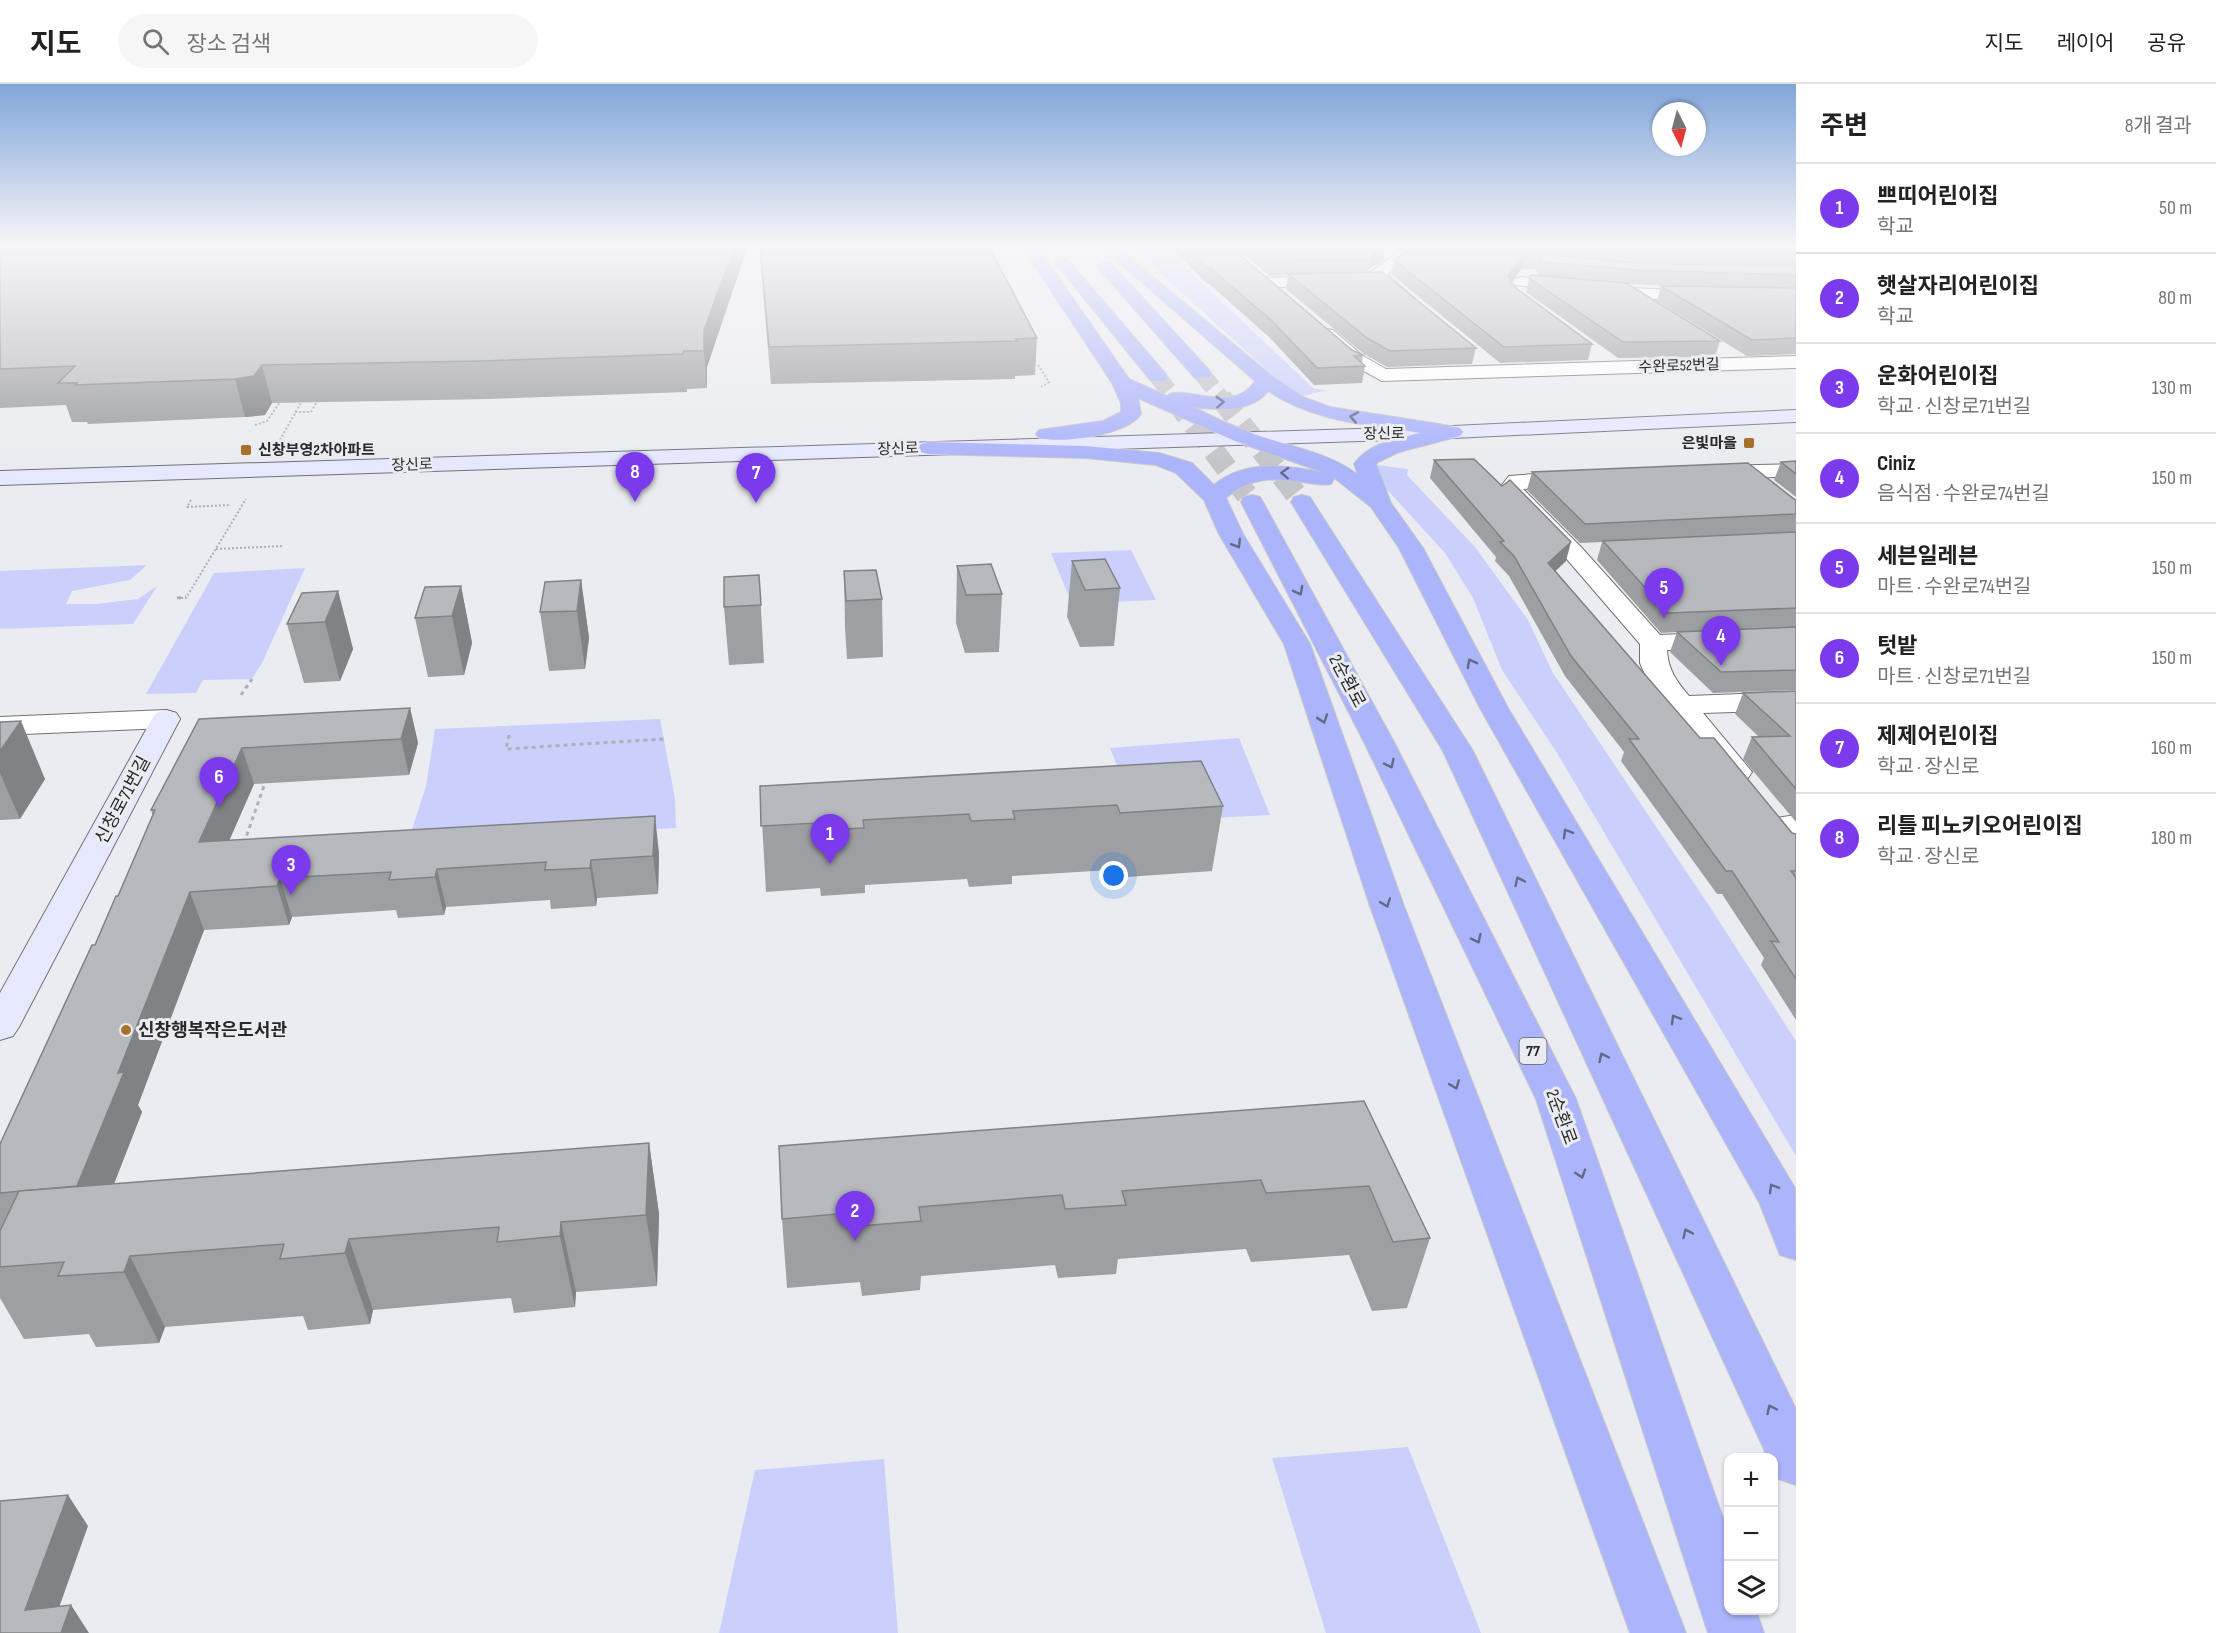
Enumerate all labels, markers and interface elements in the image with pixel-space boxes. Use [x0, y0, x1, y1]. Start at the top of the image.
search box [118, 14, 538, 68]
icon: search [139, 25, 172, 58]
text: 지도 [30, 28, 82, 61]
text: 장소 검색 [187, 31, 271, 58]
text: 지도 [1985, 31, 2023, 56]
text: 레이어 [2056, 31, 2114, 56]
text: 공유 [2147, 31, 2186, 56]
north arrow [1652, 102, 1706, 156]
text: 주변 [1820, 111, 1868, 142]
text: 8개 결과 [2125, 114, 2192, 138]
text: 쁘띠어린이집 [1877, 183, 1998, 210]
text: 1 [1836, 196, 1843, 220]
text: 50 m [2159, 196, 2192, 220]
text: 학교 [1877, 215, 1914, 239]
text: 햇살자리어린이집 [1877, 273, 2039, 300]
text: 2 [1835, 286, 1844, 310]
text: 80 m [2158, 286, 2192, 310]
text: 학교 [1877, 305, 1914, 329]
street label: 수완로52번길 [1638, 355, 1720, 377]
text: 운화어린이집 [1877, 363, 1998, 390]
text: 3 [1835, 376, 1844, 400]
text: 130 m [2152, 376, 2192, 400]
one-way arrow [1215, 395, 1224, 408]
text: 학교 · 신창로71번길 [1877, 395, 2031, 419]
one-way arrow [1349, 411, 1358, 423]
street label: 장신로 [1363, 424, 1405, 444]
place label: 은빛마을 [1682, 434, 1737, 453]
marker: 은빛마을 [1742, 436, 1756, 450]
street label: 장신로 [877, 439, 919, 459]
place label: 신창부영2차아파트 [258, 441, 375, 460]
marker: 신창부영2차아파트 [239, 443, 253, 457]
text: Ciniz [1877, 450, 1915, 477]
pin: 8 [616, 452, 654, 502]
pin: 7 [736, 454, 776, 503]
street label: 장신로 [391, 455, 433, 475]
text: 4 [1835, 466, 1844, 490]
text: 150 m [2152, 466, 2192, 490]
one-way arrow [1281, 467, 1290, 480]
text: 음식점 · 수완로74번길 [1877, 482, 2050, 506]
one-way arrow [1230, 538, 1242, 548]
text: 세븐일레븐 [1877, 543, 1978, 570]
text: 5 [1835, 556, 1844, 580]
text: 150 m [2152, 556, 2192, 580]
pin: 5 [1644, 568, 1684, 618]
text: 마트 · 수완로74번길 [1877, 575, 2031, 599]
one-way arrow [1292, 585, 1303, 596]
pin: 4 [1702, 616, 1740, 666]
text: 텃밭 [1877, 633, 1917, 660]
text: 6 [1835, 646, 1844, 670]
text: 150 m [2152, 646, 2192, 670]
street label: 2순환로 [1324, 651, 1370, 711]
one-way arrow [1467, 659, 1478, 669]
text: 마트 · 신창로71번길 [1877, 665, 2031, 689]
one-way arrow [1315, 713, 1328, 723]
text: 제제어린이집 [1877, 723, 1998, 750]
text: 7 [1835, 736, 1844, 760]
text: 160 m [2151, 736, 2192, 760]
street label: 신창로71번길 [91, 753, 155, 847]
text: 학교 · 장신로 [1877, 755, 1979, 779]
one-way arrow [1383, 757, 1394, 768]
pin: 6 [200, 758, 238, 807]
text: 리틀 피노키오어린이집 [1877, 813, 2083, 840]
pin: 1 [810, 814, 850, 864]
text: 8 [1835, 826, 1844, 850]
text: 180 m [2151, 826, 2192, 850]
one-way arrow [1562, 828, 1574, 839]
text: 학교 · 장신로 [1877, 845, 1979, 869]
pin: 3 [272, 846, 310, 895]
your location [1099, 861, 1128, 890]
one-way arrow [1515, 876, 1527, 887]
one-way arrow [1378, 897, 1391, 908]
one-way arrow [1469, 932, 1481, 943]
one-way arrow [1671, 1015, 1682, 1026]
place label: 신창행복작은도서관 [138, 1020, 287, 1041]
marker: 신창행복작은도서관 [119, 1023, 133, 1037]
road number: 77 [1520, 1038, 1546, 1064]
one-way arrow [1599, 1052, 1611, 1063]
one-way arrow [1448, 1079, 1460, 1090]
street label: 2순환로 [1541, 1087, 1581, 1147]
one-way arrow [1574, 1168, 1586, 1179]
one-way arrow [1769, 1184, 1780, 1194]
pin: 2 [836, 1192, 874, 1241]
one-way arrow [1683, 1228, 1695, 1239]
one-way arrow [1766, 1404, 1778, 1415]
map controls [1724, 1453, 1778, 1615]
button: + [1724, 1453, 1778, 1507]
button: − [1724, 1507, 1778, 1561]
button: layers [1724, 1561, 1778, 1615]

